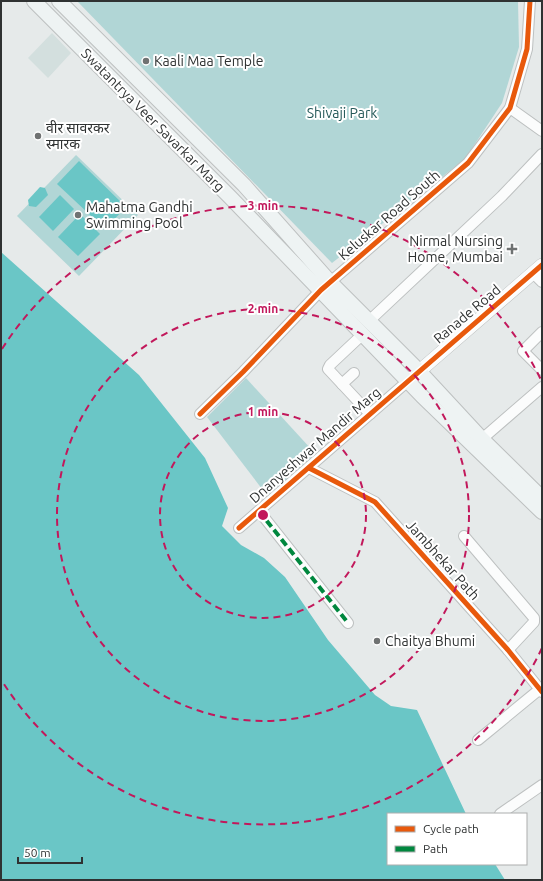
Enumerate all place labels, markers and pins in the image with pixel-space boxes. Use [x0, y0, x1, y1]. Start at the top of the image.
place label: Kaali Maa Temple [154, 53, 263, 69]
marker: Kaali Maa Temple [141, 56, 151, 66]
place label: वीर सावरकर स्मारक [46, 120, 110, 152]
marker: वीर सावरकर स्मारक [33, 131, 43, 141]
place label: Mahatma Gandhi Swimming Pool [86, 199, 193, 231]
marker: Mahatma Gandhi Swimming Pool [73, 210, 83, 220]
place label: Nirmal Nursing Home, Mumbai [408, 233, 503, 265]
marker: Nirmal Nursing Home, Mumbai [506, 243, 518, 255]
centre of rings [256, 508, 270, 522]
place label: Chaitya Bhumi [385, 633, 475, 649]
marker: Chaitya Bhumi [372, 636, 382, 646]

